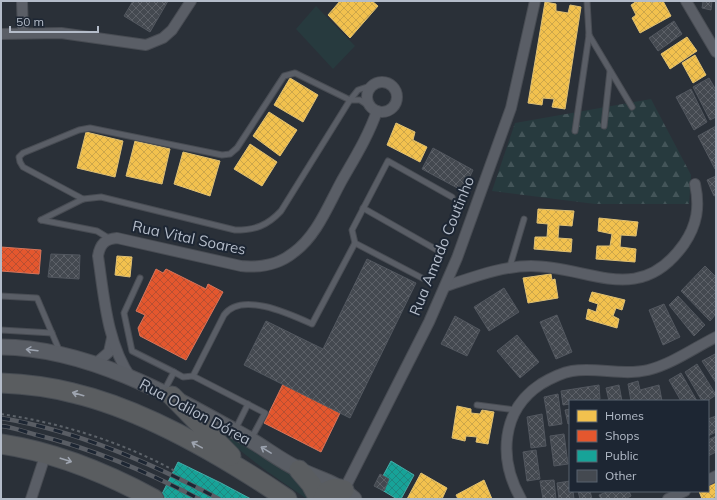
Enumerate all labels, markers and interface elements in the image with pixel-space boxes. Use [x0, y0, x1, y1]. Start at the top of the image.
scale bar [10, 8, 98, 34]
text: 50 m [16, 14, 44, 29]
street label: Rua Amado Coutinho [405, 173, 478, 318]
street label: Rua Vital Soares [131, 216, 248, 259]
one-way arrow [26, 346, 39, 354]
street label: Rua Odilon Dórea [136, 374, 254, 449]
one-way arrow [72, 390, 85, 397]
legend [569, 400, 709, 492]
text: Homes [605, 408, 644, 423]
text: Shops [605, 428, 640, 443]
one-way arrow [191, 441, 203, 449]
one-way arrow [260, 445, 271, 454]
text: Public [605, 448, 639, 463]
one-way arrow [59, 457, 72, 464]
text: Other [605, 468, 637, 483]

